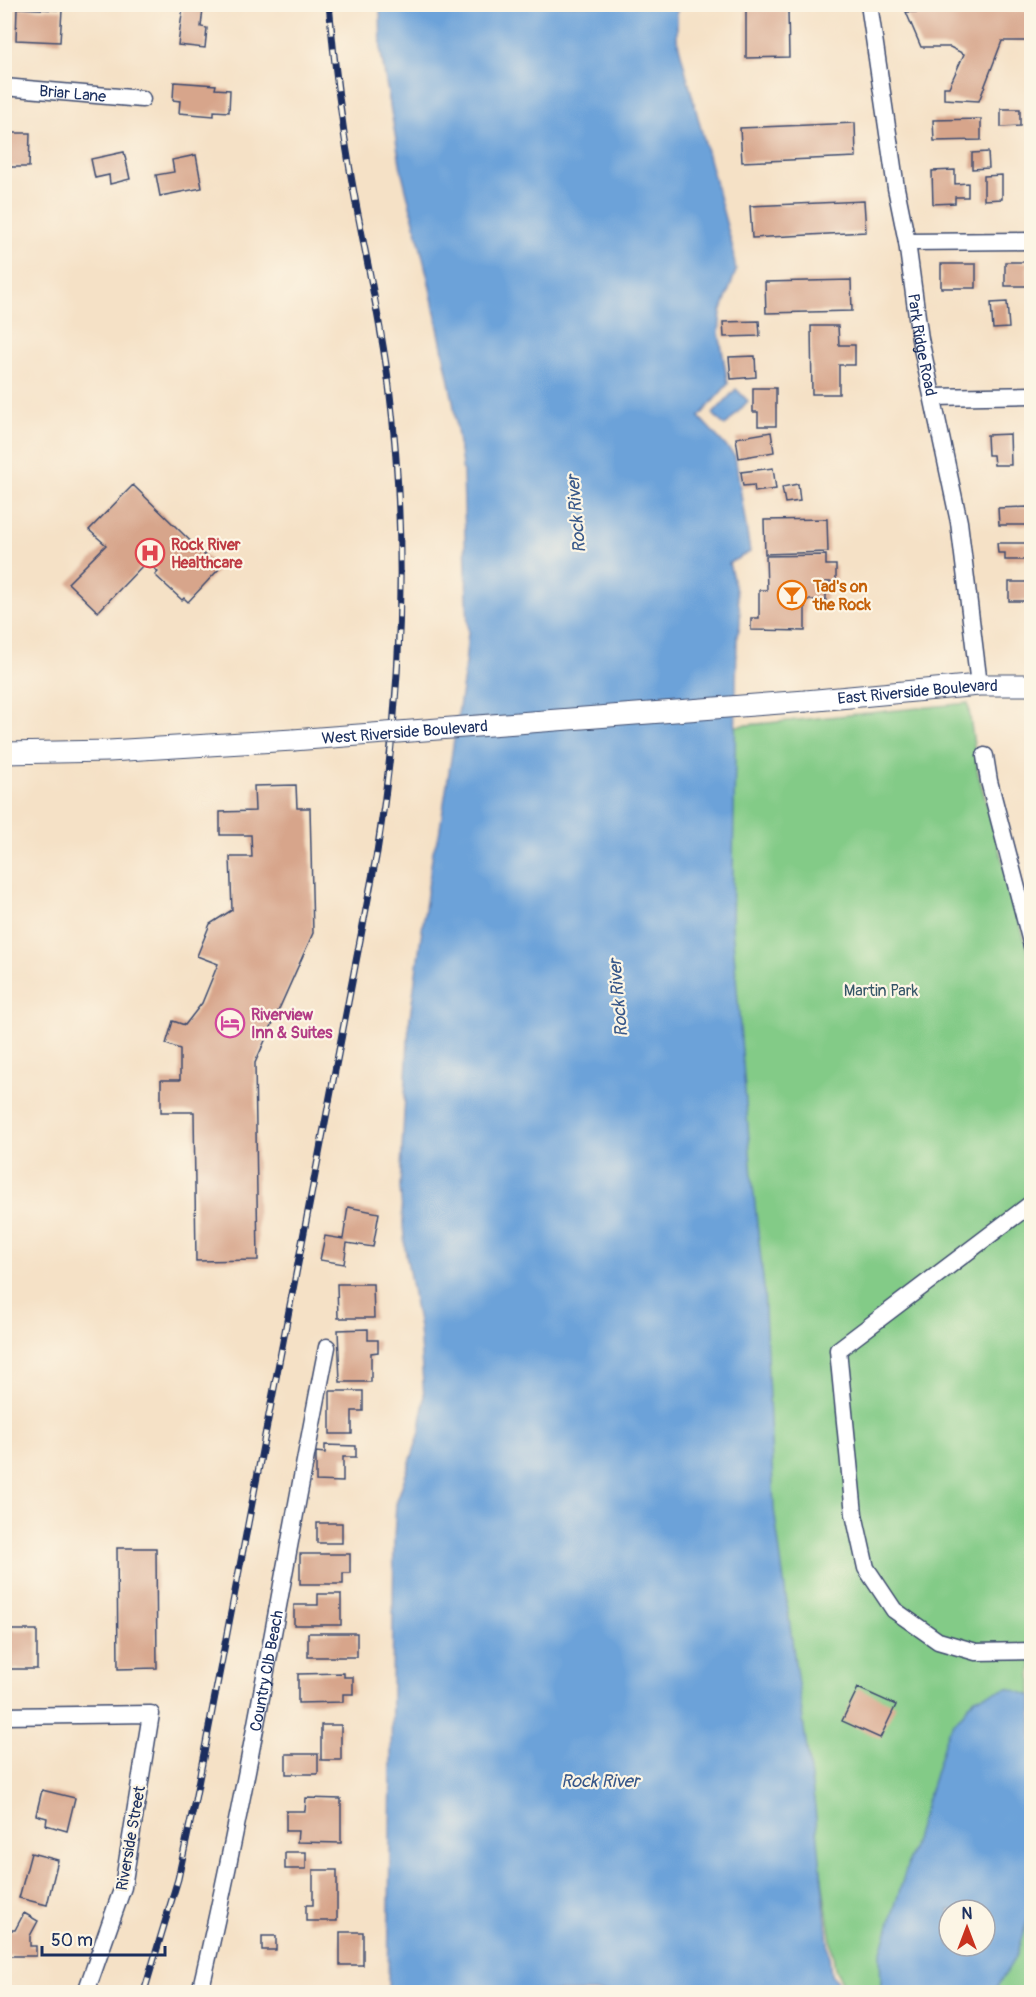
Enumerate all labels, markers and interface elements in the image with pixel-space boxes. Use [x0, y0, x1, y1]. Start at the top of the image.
street label: Briar Lane [38, 81, 107, 107]
street label: Park Ridge Road [903, 292, 941, 398]
water label: Rock River [561, 471, 591, 554]
place label: Rock River Healthcare [171, 535, 244, 573]
hospital icon: Rock River Healthcare [134, 537, 166, 569]
place label: Tad's on the Rock [812, 577, 871, 615]
bar icon: Tad's on the Rock [776, 579, 808, 611]
street label: East Riverside Boulevard [837, 676, 998, 709]
street label: West Riverside Boulevard [321, 716, 489, 749]
water label: Rock River [603, 955, 633, 1038]
park label: Martin Park [844, 981, 919, 1001]
place label: Riverview Inn & Suites [251, 1005, 333, 1043]
hotel icon: Riverview Inn & Suites [214, 1007, 246, 1039]
street label: Country Clb Beach [246, 1609, 288, 1733]
water label: Rock River [561, 1770, 642, 1793]
street label: Riverside Street [112, 1784, 150, 1892]
north arrow [937, 1898, 997, 1958]
text: N [962, 1904, 973, 1924]
scale bar [42, 1919, 165, 1957]
text: 50 m [51, 1929, 93, 1952]

